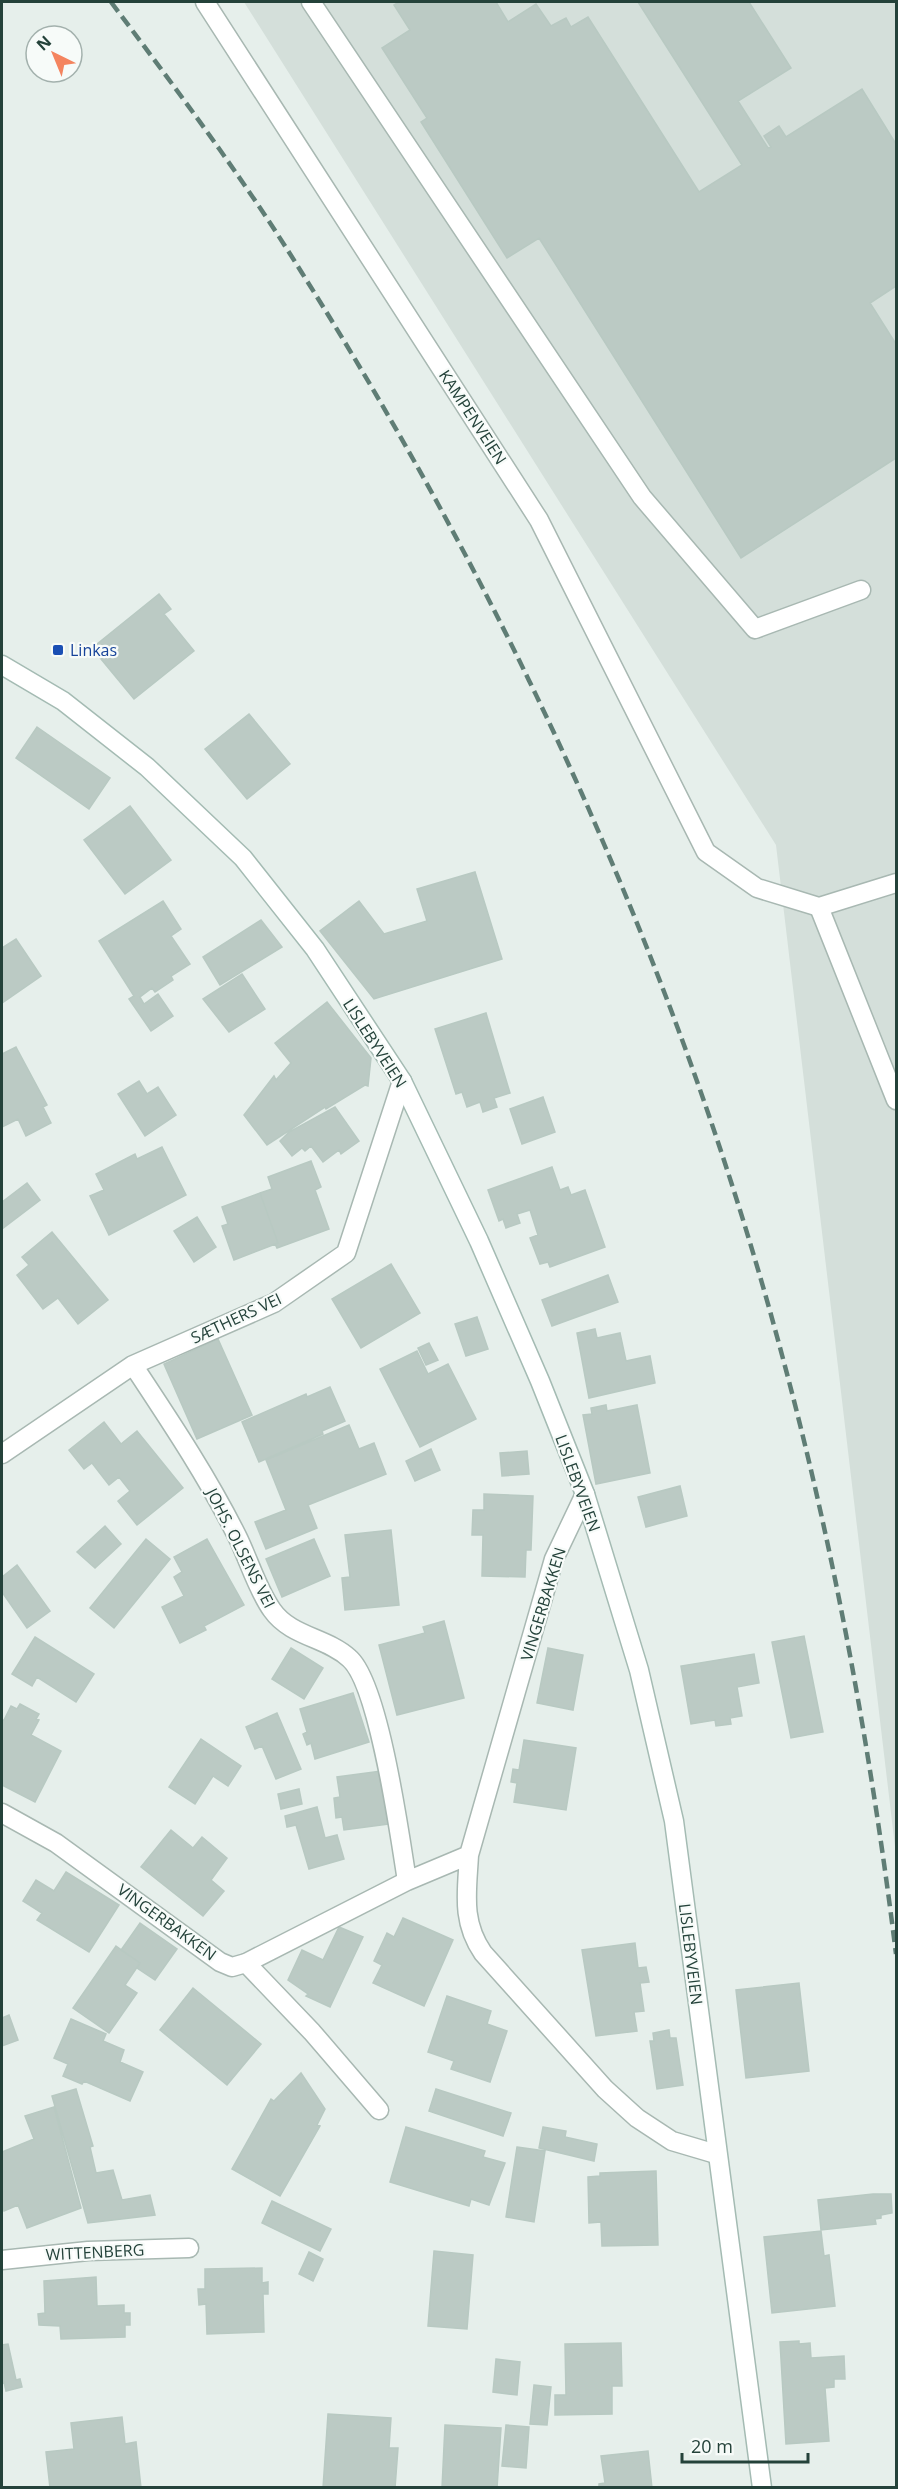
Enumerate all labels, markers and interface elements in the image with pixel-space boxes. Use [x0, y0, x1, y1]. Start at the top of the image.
north arrow [24, 24, 84, 84]
text: N [32, 31, 56, 56]
street label: KAMPENVEIEN [434, 365, 512, 469]
place label: Linkas [70, 639, 117, 661]
marker: Linkas [51, 643, 65, 657]
street label: LISLEBYVEIEN [338, 994, 412, 1092]
street label: SÆTHERS VEI [187, 1287, 285, 1349]
street label: LISLEBYVEIEN [550, 1431, 606, 1535]
street label: JOHS. OLSENS VEI [200, 1482, 281, 1612]
street label: VINGERBAKKEN [515, 1545, 571, 1663]
street label: VINGERBAKKEN [113, 1879, 221, 1965]
street label: LISLEBYVEIEN [674, 1902, 708, 2006]
street label: WITTENBERG [45, 2238, 145, 2266]
scale bar [682, 2426, 808, 2464]
text: 20 m [691, 2434, 733, 2458]

